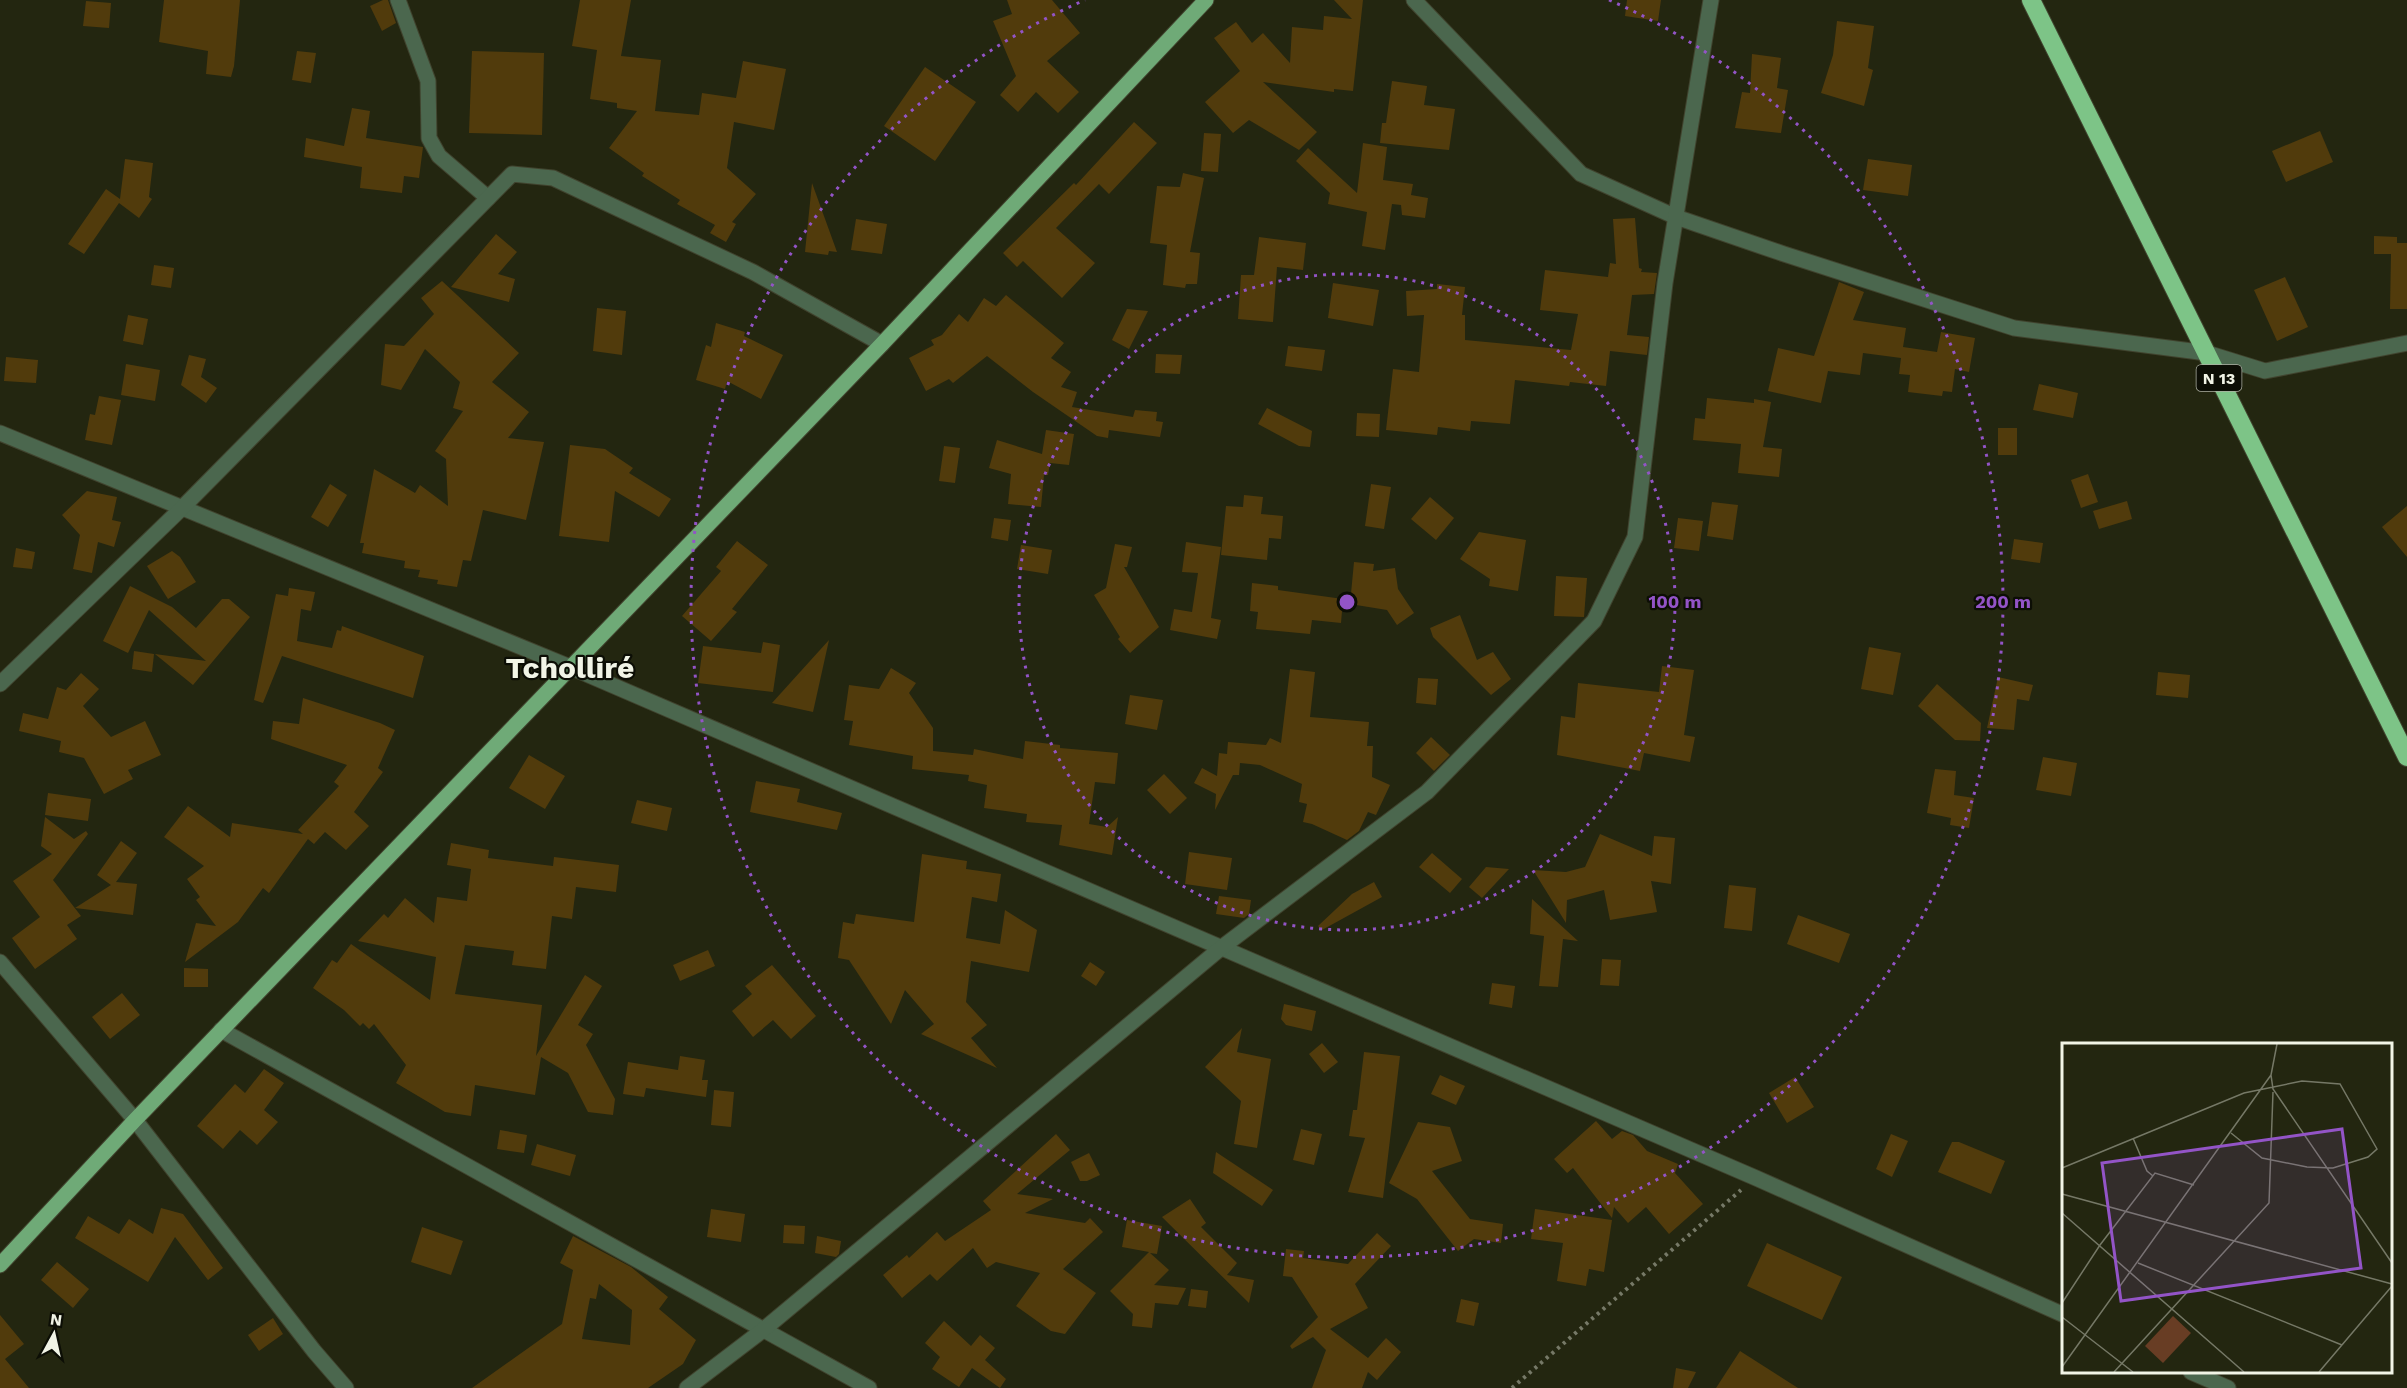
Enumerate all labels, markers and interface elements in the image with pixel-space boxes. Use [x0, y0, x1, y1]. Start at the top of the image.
road number: N 13 [2196, 365, 2242, 391]
text: 100 m [1648, 591, 1702, 612]
text: 200 m [1975, 591, 2031, 612]
centre of rings [1337, 592, 1357, 612]
district label: Tcholliré [506, 650, 634, 685]
inset map [2062, 1043, 2392, 1373]
north arrow [24, 1304, 84, 1364]
text: N [49, 1309, 63, 1330]

